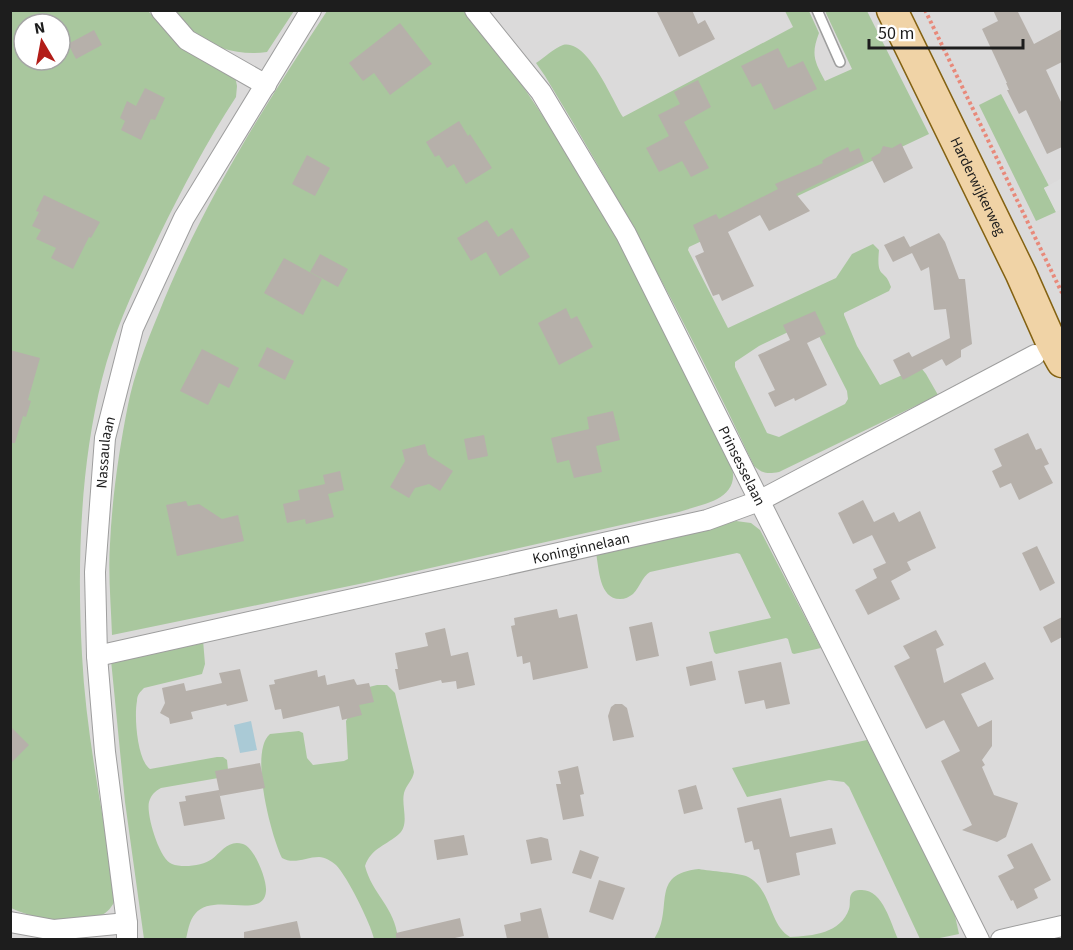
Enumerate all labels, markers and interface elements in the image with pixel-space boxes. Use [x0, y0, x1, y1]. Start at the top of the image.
north arrow [12, 12, 72, 72]
scale bar [869, 12, 1024, 50]
text: N [32, 16, 47, 40]
text: 50 m [878, 21, 914, 46]
street label: Harderwijkerweg [945, 133, 1011, 239]
street label: Nassaulaan [91, 414, 121, 489]
street label: Prinsesselaan [713, 422, 771, 509]
street label: Koninginnelaan [530, 527, 632, 569]

